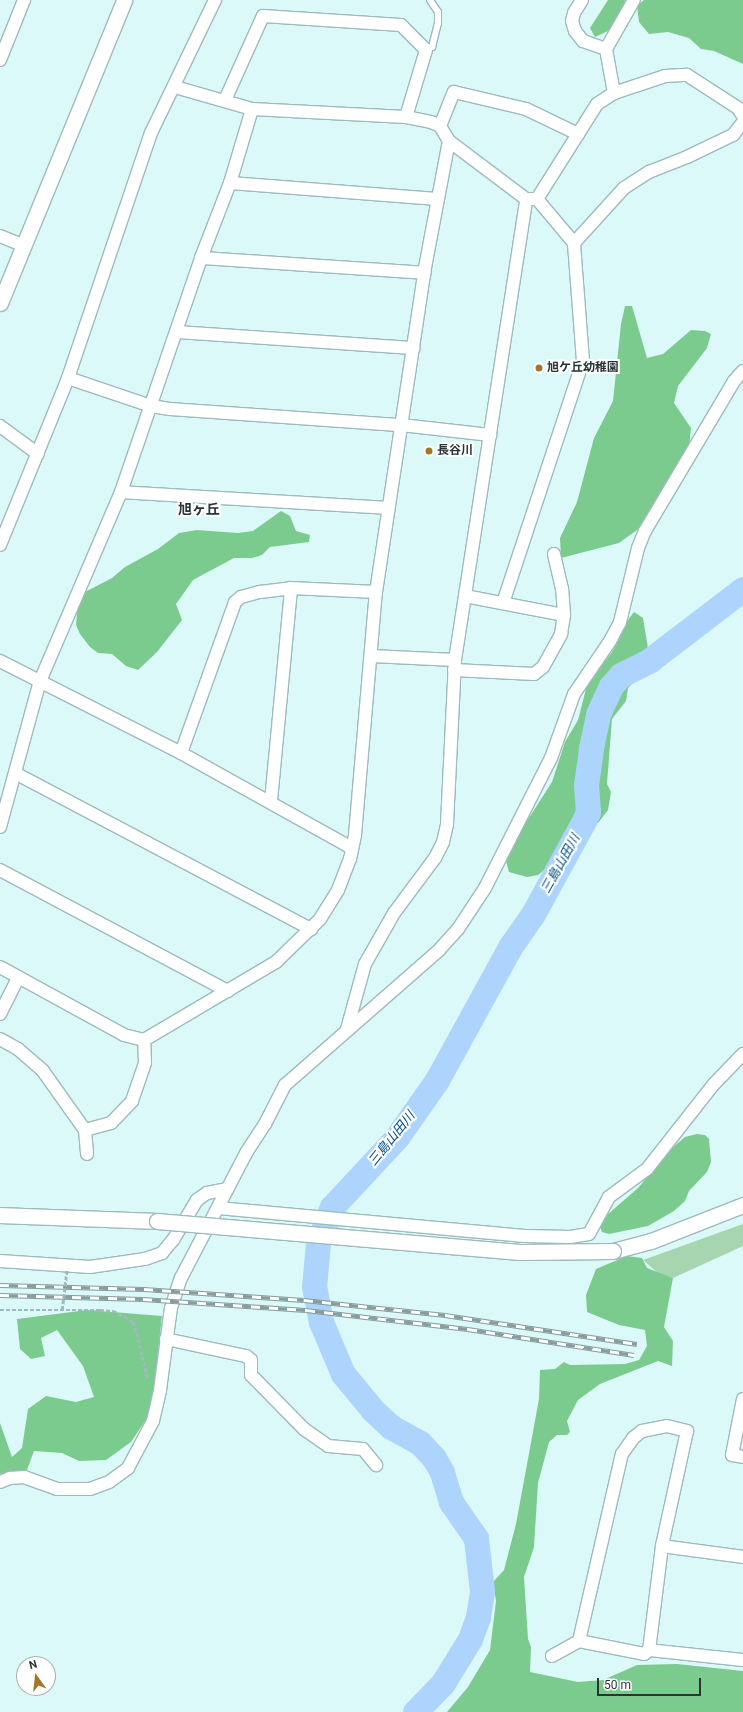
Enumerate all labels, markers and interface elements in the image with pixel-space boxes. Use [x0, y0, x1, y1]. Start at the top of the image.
place label: 旭ケ丘幼稚園 [547, 361, 619, 375]
marker: 旭ケ丘幼稚園 [534, 363, 544, 373]
place label: 長谷川 [437, 444, 473, 458]
marker: 長谷川 [424, 446, 434, 456]
district label: 旭ヶ丘 [178, 501, 220, 517]
water label: 三島山田川 [538, 832, 584, 896]
water label: 三島山田川 [365, 1109, 419, 1169]
north arrow [16, 1656, 56, 1696]
text: N [28, 1658, 38, 1672]
scale bar [599, 1670, 703, 1696]
text: 50 m [604, 1678, 631, 1692]

